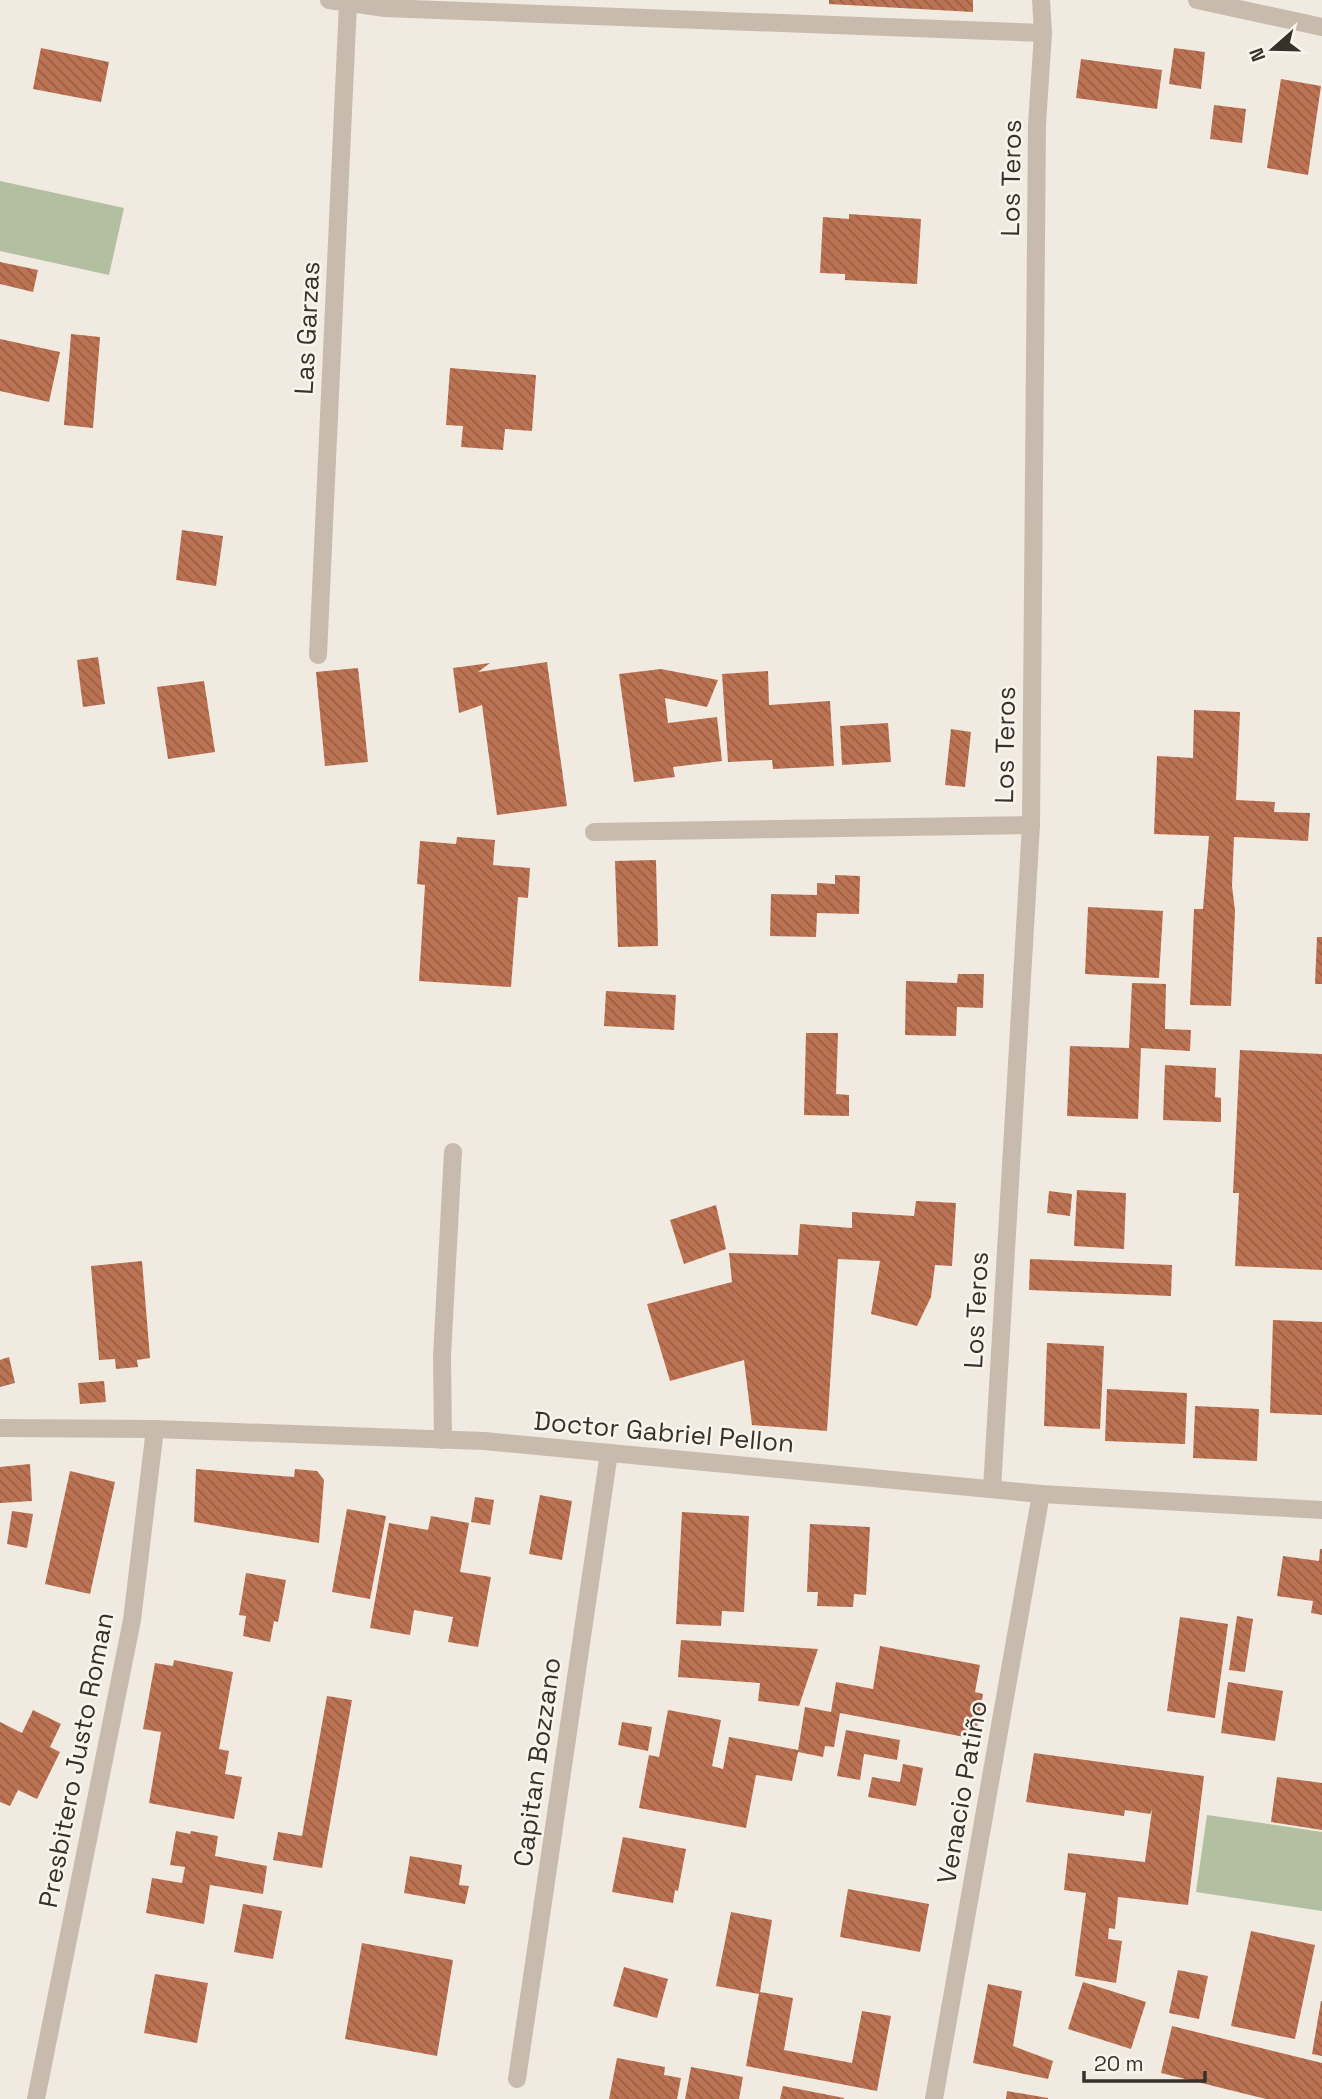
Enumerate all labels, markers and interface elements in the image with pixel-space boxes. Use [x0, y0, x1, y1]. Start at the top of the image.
north arrow [1238, 14, 1308, 84]
text: N [1244, 44, 1271, 65]
street label: Los Teros [993, 119, 1029, 237]
street label: Las Garzas [287, 261, 327, 395]
street label: Los Teros [987, 686, 1023, 804]
street label: Los Teros [956, 1251, 996, 1369]
street label: Doctor Gabriel Pellon [532, 1404, 796, 1460]
street label: Presbitero Justo Roman [31, 1609, 121, 1911]
street label: Capitan Bozzano [505, 1655, 569, 1869]
street label: Venacio Patiño [929, 1698, 995, 1886]
scale bar [1084, 2039, 1205, 2084]
text: 20 m [1094, 2050, 1144, 2077]

